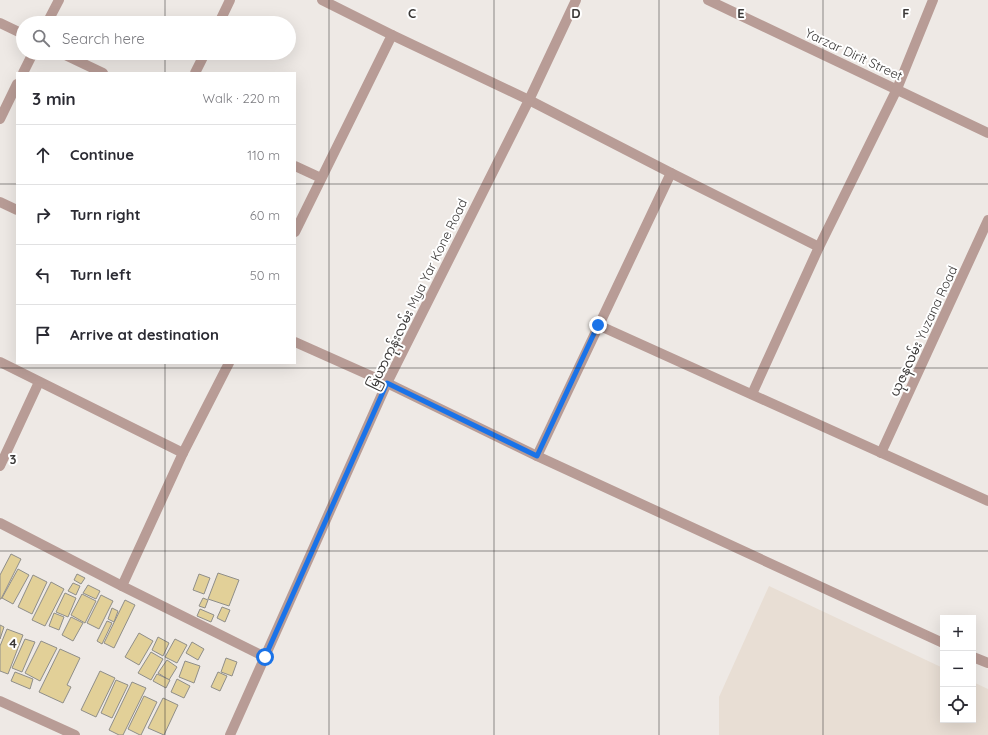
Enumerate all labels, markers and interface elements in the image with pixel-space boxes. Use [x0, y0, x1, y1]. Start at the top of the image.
text: C [408, 5, 416, 21]
text: D [571, 5, 581, 21]
text: E [737, 5, 745, 21]
text: F [902, 5, 910, 21]
search box [16, 16, 296, 60]
street label: Yarzar Dirit Street [803, 24, 905, 84]
icon: search [30, 27, 52, 49]
text: Search here [62, 29, 145, 48]
text: 3 min [32, 88, 76, 109]
text: Walk · 220 m [203, 90, 280, 106]
icon: ahead [32, 144, 54, 166]
text: Continue [70, 145, 134, 164]
text: 110 m [247, 147, 280, 163]
street label: မြယာကုန်းလမ်း Mya Yar Kone Road [364, 196, 473, 393]
icon: right [32, 204, 54, 226]
text: Turn right [70, 205, 141, 224]
text: 60 m [250, 207, 280, 223]
street label: ယုဇနလမ်း Yuzana Road [886, 263, 963, 400]
icon: left [32, 264, 54, 286]
text: Turn left [70, 265, 132, 284]
text: 50 m [250, 267, 280, 283]
route end [589, 316, 607, 334]
icon: arrive [32, 324, 54, 346]
text: Arrive at destination [70, 325, 219, 344]
text: 3 [10, 451, 17, 467]
map controls [940, 615, 976, 723]
button: + [940, 615, 976, 651]
text: 4 [9, 635, 17, 651]
route start [256, 648, 274, 666]
button: − [940, 651, 976, 687]
button: locate [940, 687, 976, 723]

